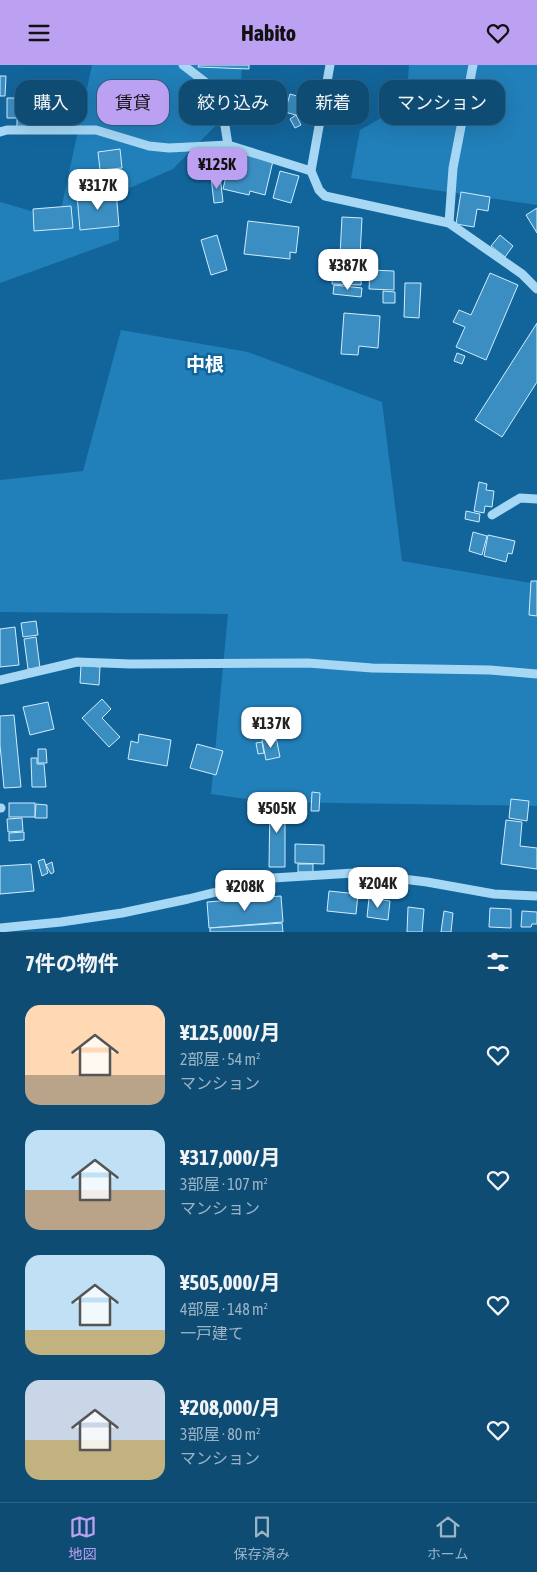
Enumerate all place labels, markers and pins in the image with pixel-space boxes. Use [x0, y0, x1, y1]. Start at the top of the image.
pin: ¥125K [182, 147, 252, 190]
pin: ¥317K [63, 169, 133, 211]
pin: ¥387K [313, 249, 383, 291]
pin: ¥137K [236, 707, 306, 749]
pin: ¥505K [242, 791, 312, 834]
pin: ¥204K [343, 867, 413, 909]
pin: ¥208K [210, 869, 280, 912]

